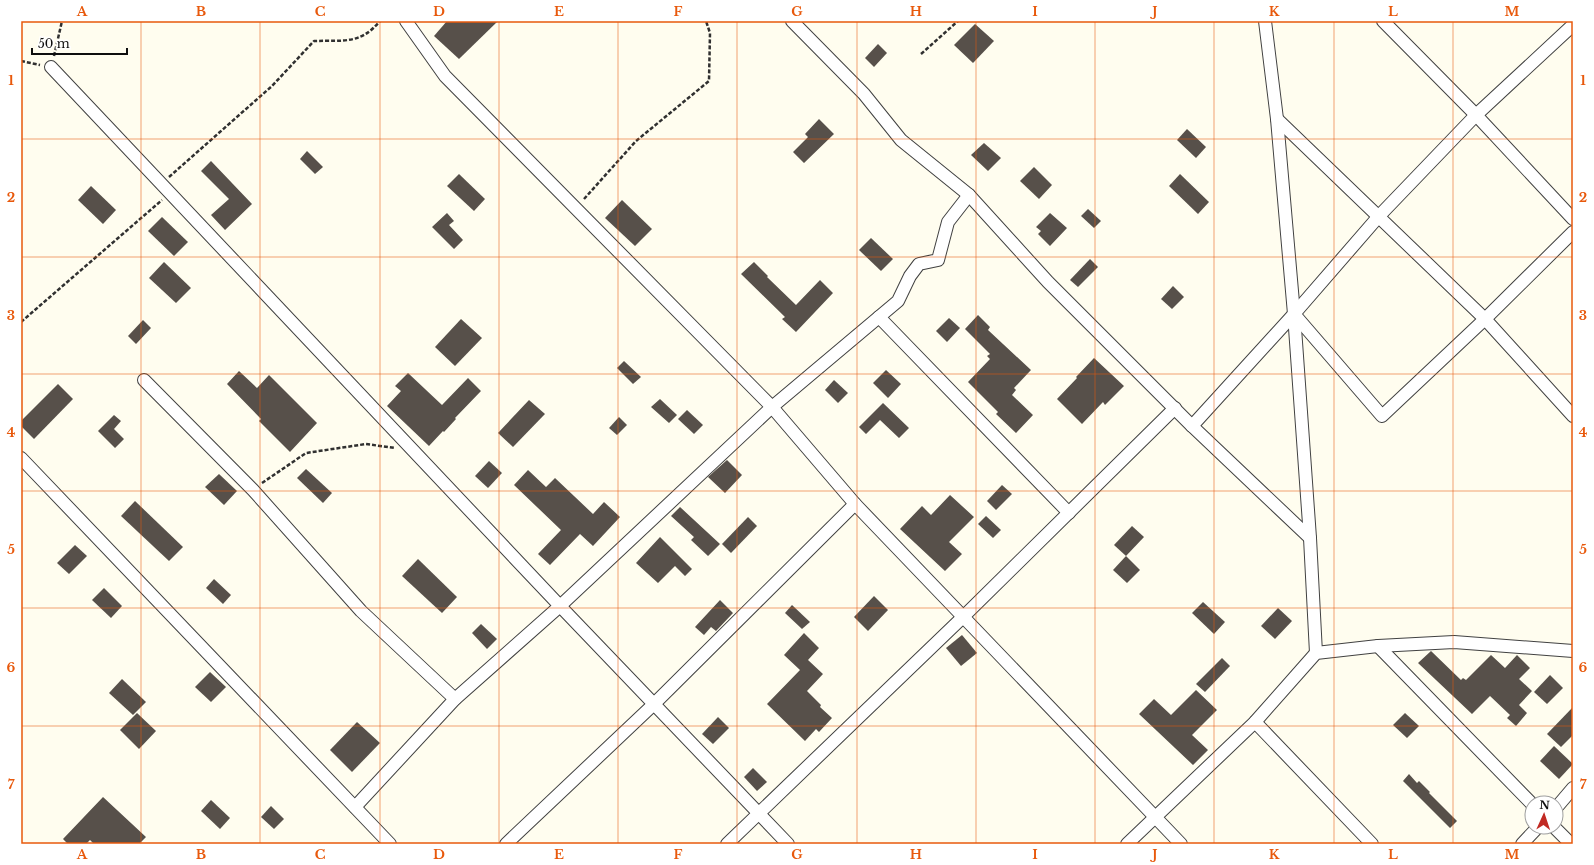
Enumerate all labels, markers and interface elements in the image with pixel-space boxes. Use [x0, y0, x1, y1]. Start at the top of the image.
text: A [76, 3, 88, 20]
text: B [196, 3, 206, 20]
text: C [315, 3, 326, 20]
text: D [433, 3, 445, 20]
text: E [554, 3, 564, 20]
text: F [674, 3, 683, 20]
text: G [791, 3, 803, 20]
text: H [910, 3, 922, 20]
text: I [1032, 3, 1038, 20]
text: J [1149, 3, 1158, 20]
text: K [1269, 3, 1280, 20]
text: L [1388, 3, 1398, 20]
text: M [1505, 3, 1520, 20]
scale bar [32, 30, 127, 56]
text: 50 m [38, 36, 70, 51]
text: 1 [8, 72, 14, 89]
text: 1 [1580, 72, 1586, 89]
text: 2 [7, 189, 15, 206]
text: 2 [1579, 189, 1587, 206]
text: 3 [7, 307, 15, 324]
text: 3 [1579, 307, 1587, 324]
text: 4 [7, 424, 16, 441]
text: 4 [1579, 424, 1588, 441]
text: 5 [7, 541, 15, 558]
text: 5 [1579, 541, 1587, 558]
text: 6 [7, 659, 16, 676]
text: 6 [1579, 659, 1588, 676]
text: 7 [8, 776, 15, 793]
text: 7 [1580, 776, 1587, 793]
north arrow [1524, 795, 1564, 835]
text: N [1539, 798, 1551, 812]
text: A [76, 846, 88, 863]
text: B [196, 846, 206, 863]
text: C [315, 846, 326, 863]
text: D [433, 846, 445, 863]
text: E [554, 846, 564, 863]
text: F [674, 846, 683, 863]
text: G [791, 846, 803, 863]
text: H [910, 846, 922, 863]
text: I [1032, 846, 1038, 863]
text: J [1149, 846, 1158, 863]
text: K [1269, 846, 1280, 863]
text: L [1388, 846, 1398, 863]
text: M [1505, 846, 1520, 863]

